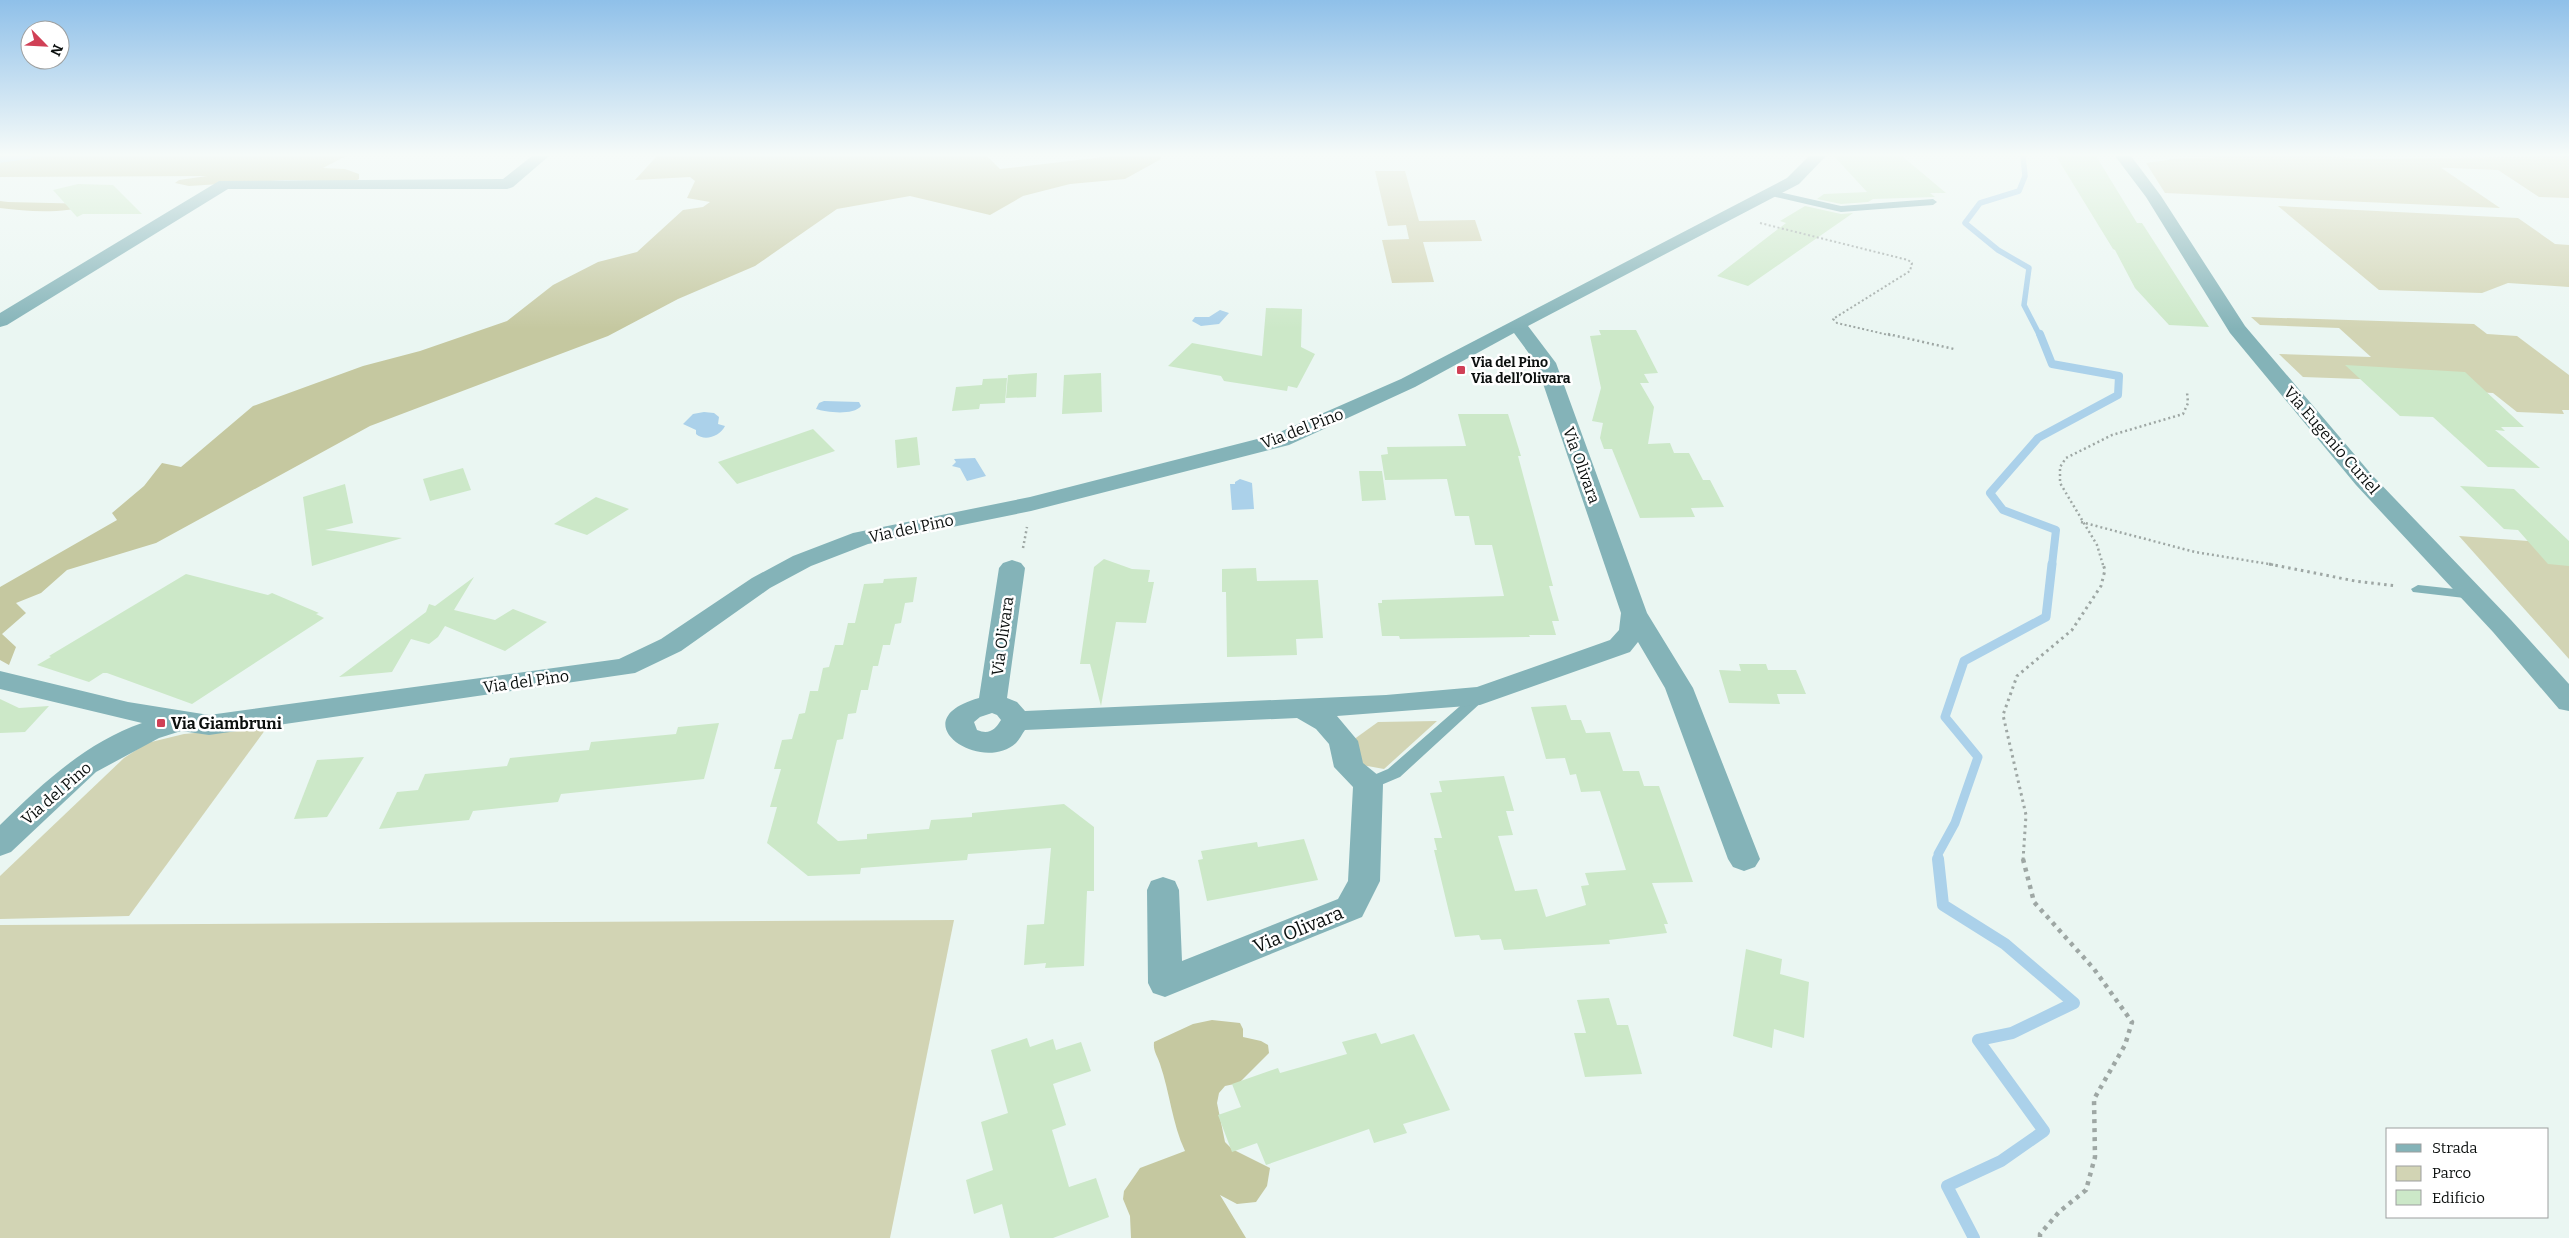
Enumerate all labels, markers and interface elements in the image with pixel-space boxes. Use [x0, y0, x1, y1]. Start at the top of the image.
north arrow [20, 20, 70, 70]
text: N [46, 42, 66, 59]
place label: Via del Pino Via dell’Olivara [1471, 354, 1571, 387]
marker: Via del Pino Via dell’Olivara [1455, 364, 1467, 376]
street label: Via Eugenio Curiel [2280, 383, 2384, 498]
street label: Via del Pino [1258, 404, 1346, 453]
street label: Via Olivara [1559, 424, 1604, 506]
street label: Via del Pino [867, 510, 955, 547]
street label: Via Olivara [988, 595, 1018, 677]
street label: Via del Pino [482, 666, 570, 697]
place label: Via Giambruni [171, 714, 282, 733]
marker: Via Giambruni [155, 717, 167, 729]
street label: Via del Pino [17, 758, 95, 829]
street label: Via Olivara [1250, 901, 1347, 958]
legend [2386, 1128, 2549, 1218]
text: Strada [2432, 1139, 2478, 1157]
text: Parco [2432, 1164, 2471, 1182]
text: Edificio [2432, 1189, 2485, 1207]

